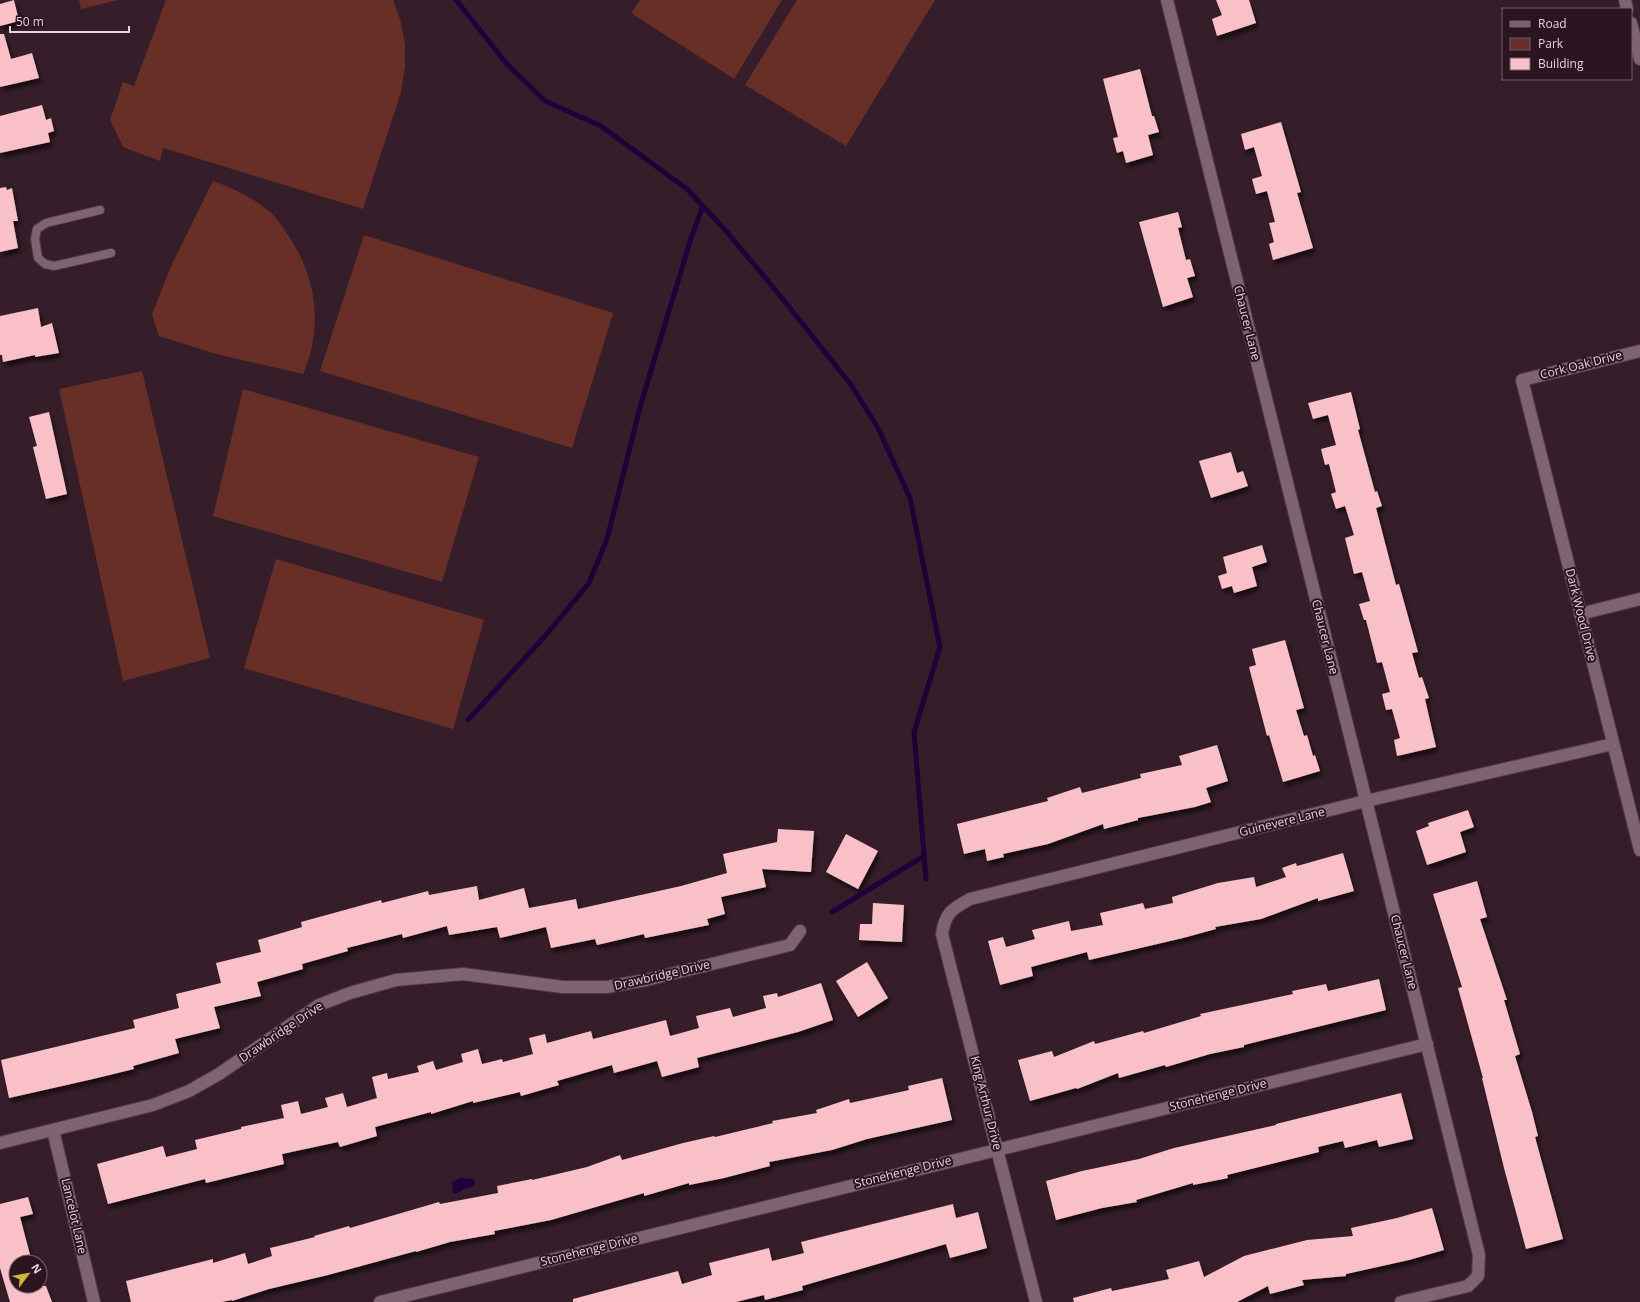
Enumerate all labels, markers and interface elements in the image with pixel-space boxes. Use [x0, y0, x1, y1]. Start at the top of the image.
scale bar [10, 8, 129, 34]
legend [1502, 8, 1632, 80]
text: 50 m [16, 13, 44, 30]
text: Road [1538, 15, 1567, 32]
text: Park [1538, 35, 1564, 52]
text: Building [1538, 55, 1584, 72]
street label: Chaucer Lane [1230, 284, 1265, 362]
street label: Cork Oak Drive [1538, 346, 1624, 383]
street label: Dark Wood Drive [1562, 567, 1601, 663]
street label: Chaucer Lane [1308, 598, 1343, 676]
street label: Guinevere Lane [1237, 803, 1327, 840]
street label: Chaucer Lane [1387, 913, 1422, 991]
street label: Drawbridge Drive [612, 955, 712, 994]
street label: Drawbridge Drive [235, 997, 326, 1066]
street label: King Arthur Drive [967, 1054, 1006, 1152]
street label: Stonehenge Drive [1168, 1074, 1268, 1115]
street label: Stonehenge Drive [853, 1151, 953, 1192]
street label: Lancelot Lane [57, 1176, 92, 1256]
street label: Stonehenge Drive [539, 1229, 639, 1270]
north arrow [8, 1254, 48, 1294]
text: N [28, 1261, 46, 1276]

